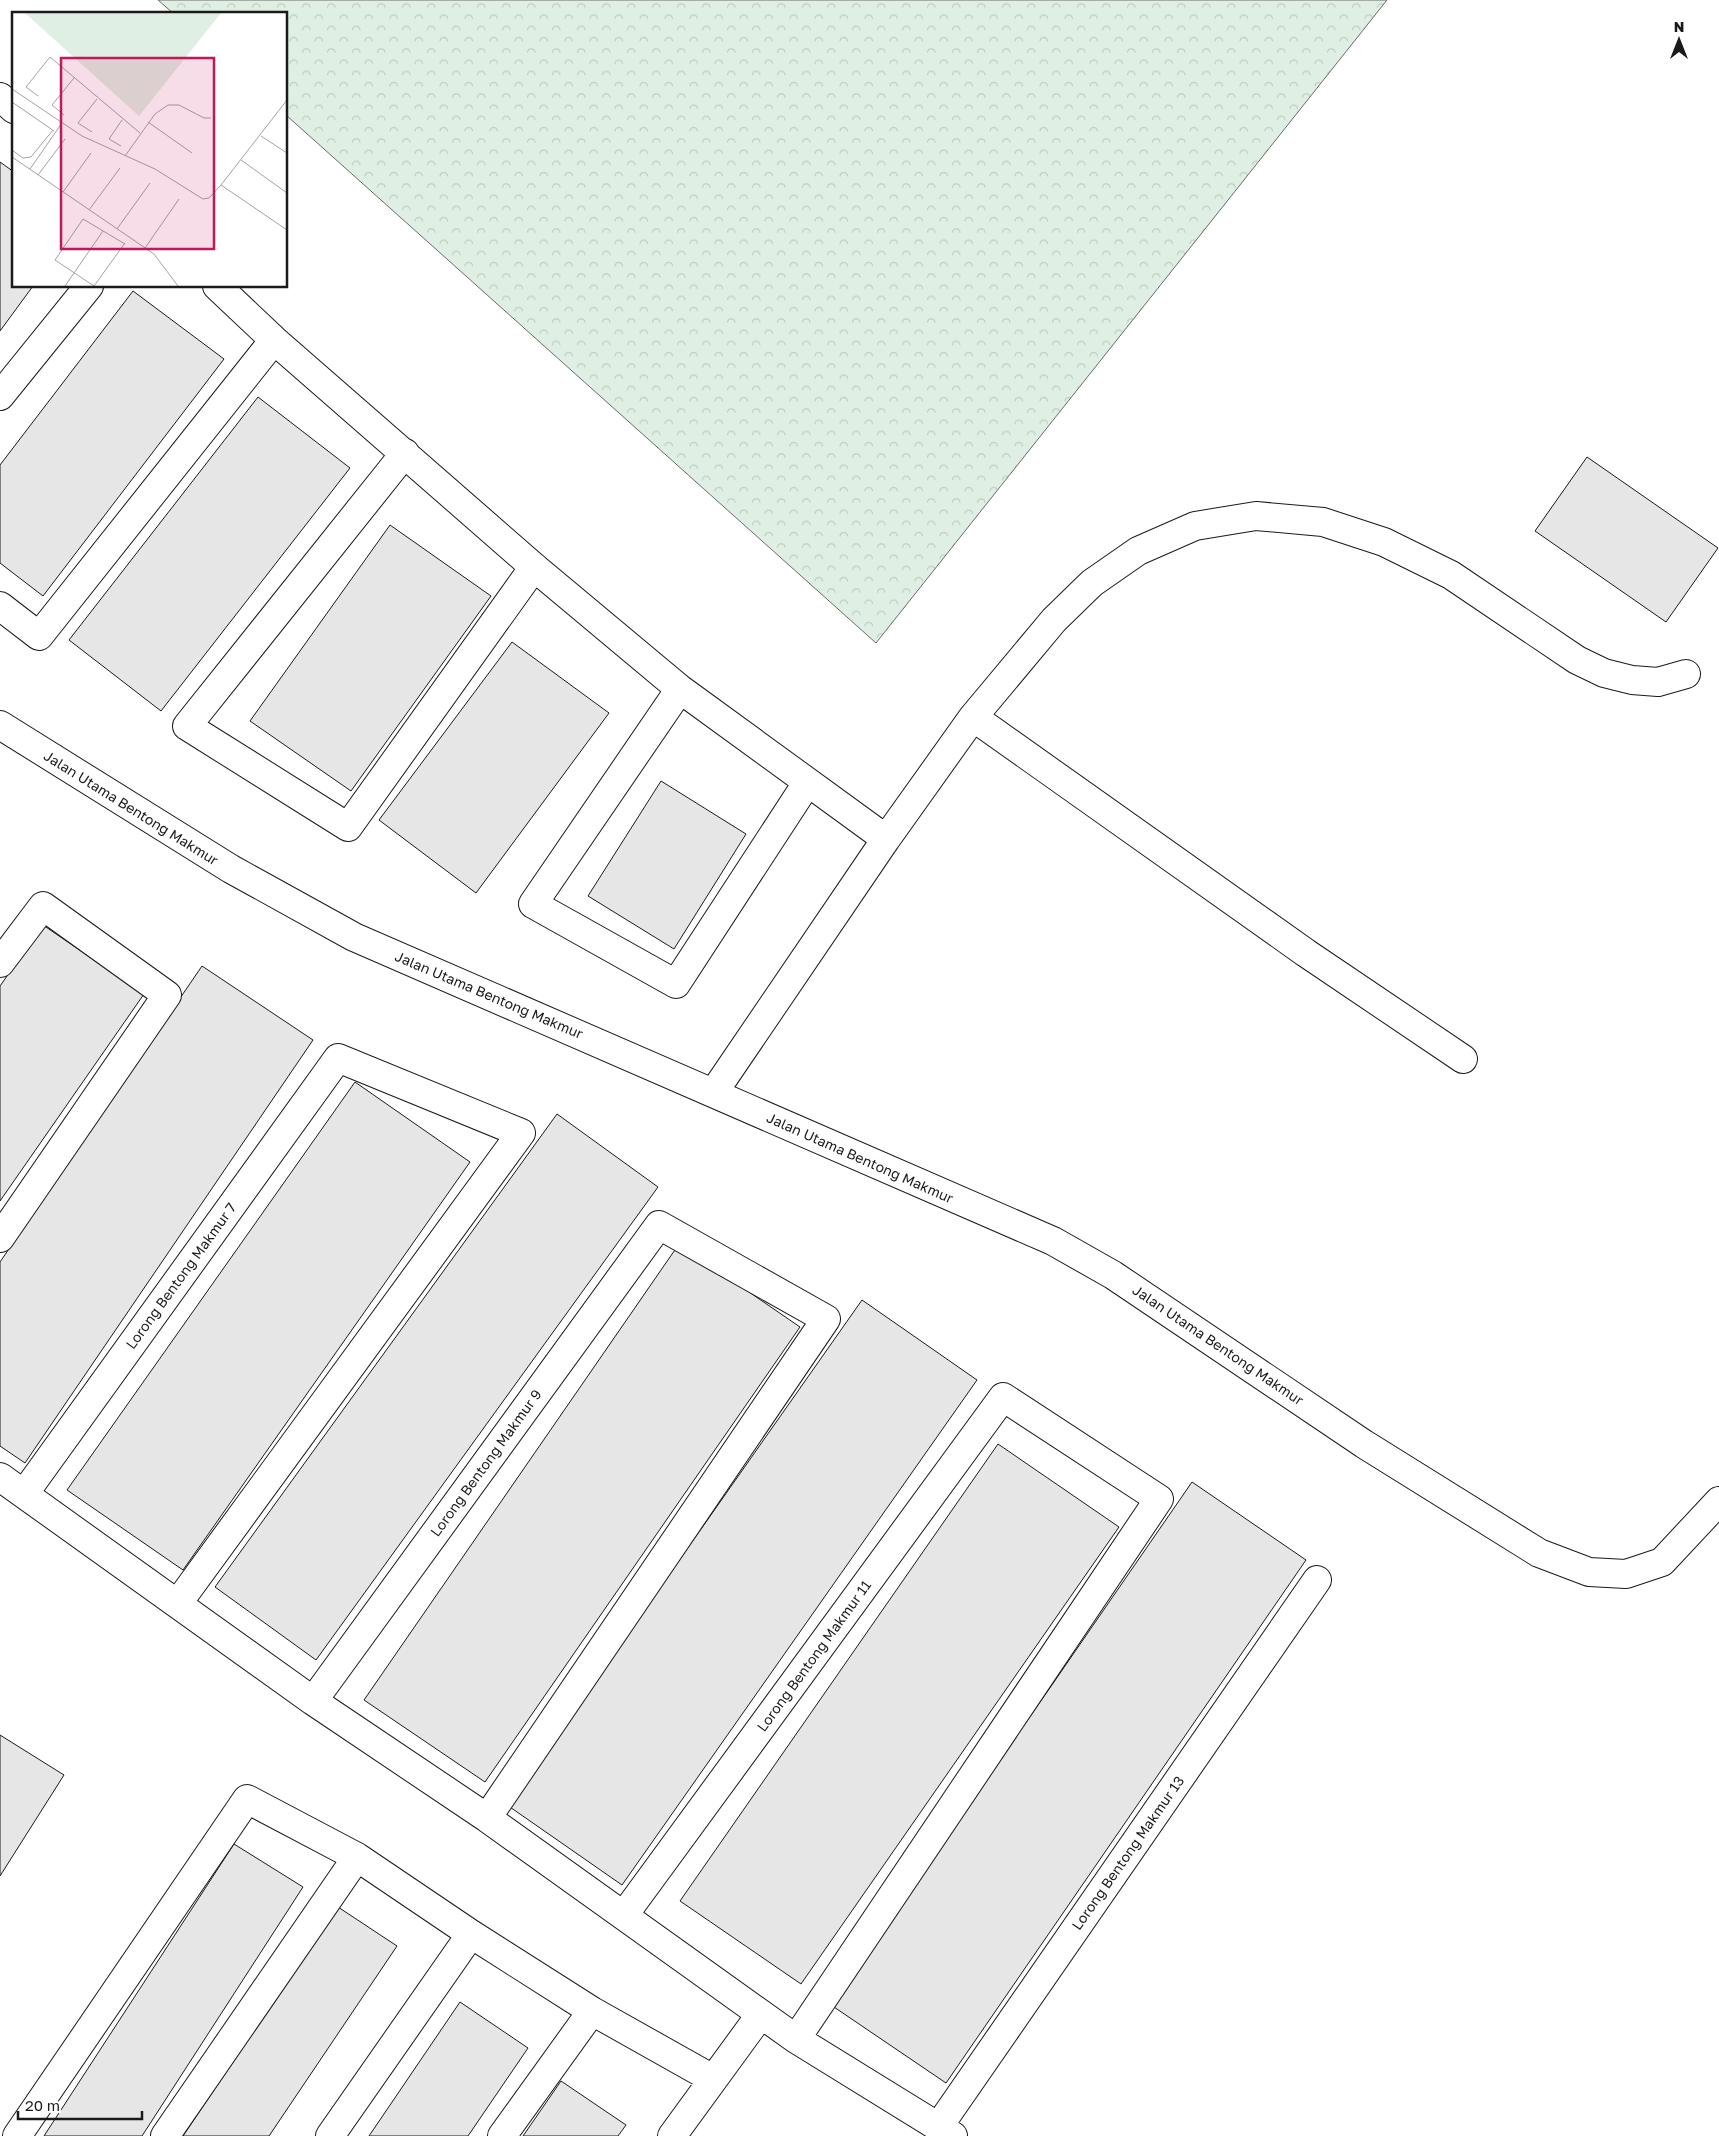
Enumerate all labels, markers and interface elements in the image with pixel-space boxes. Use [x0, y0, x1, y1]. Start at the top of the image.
inset map [12, 12, 288, 288]
north arrow [1654, 15, 1704, 65]
text: N [1674, 18, 1684, 35]
street label: Jalan Utama Bentong Makmur [41, 747, 222, 869]
street label: Jalan Utama Bentong Makmur [393, 947, 586, 1042]
street label: Jalan Utama Bentong Makmur [764, 1109, 957, 1207]
street label: Lorong Bentong Makmur 7 [122, 1199, 239, 1352]
street label: Jalan Utama Bentong Makmur [1130, 1281, 1307, 1409]
street label: Lorong Bentong Makmur 9 [427, 1386, 545, 1540]
street label: Lorong Bentong Makmur 11 [753, 1577, 874, 1735]
street label: Lorong Bentong Makmur 13 [1068, 1772, 1187, 1933]
scale bar [18, 2088, 141, 2120]
text: 20 m [25, 2096, 60, 2114]

